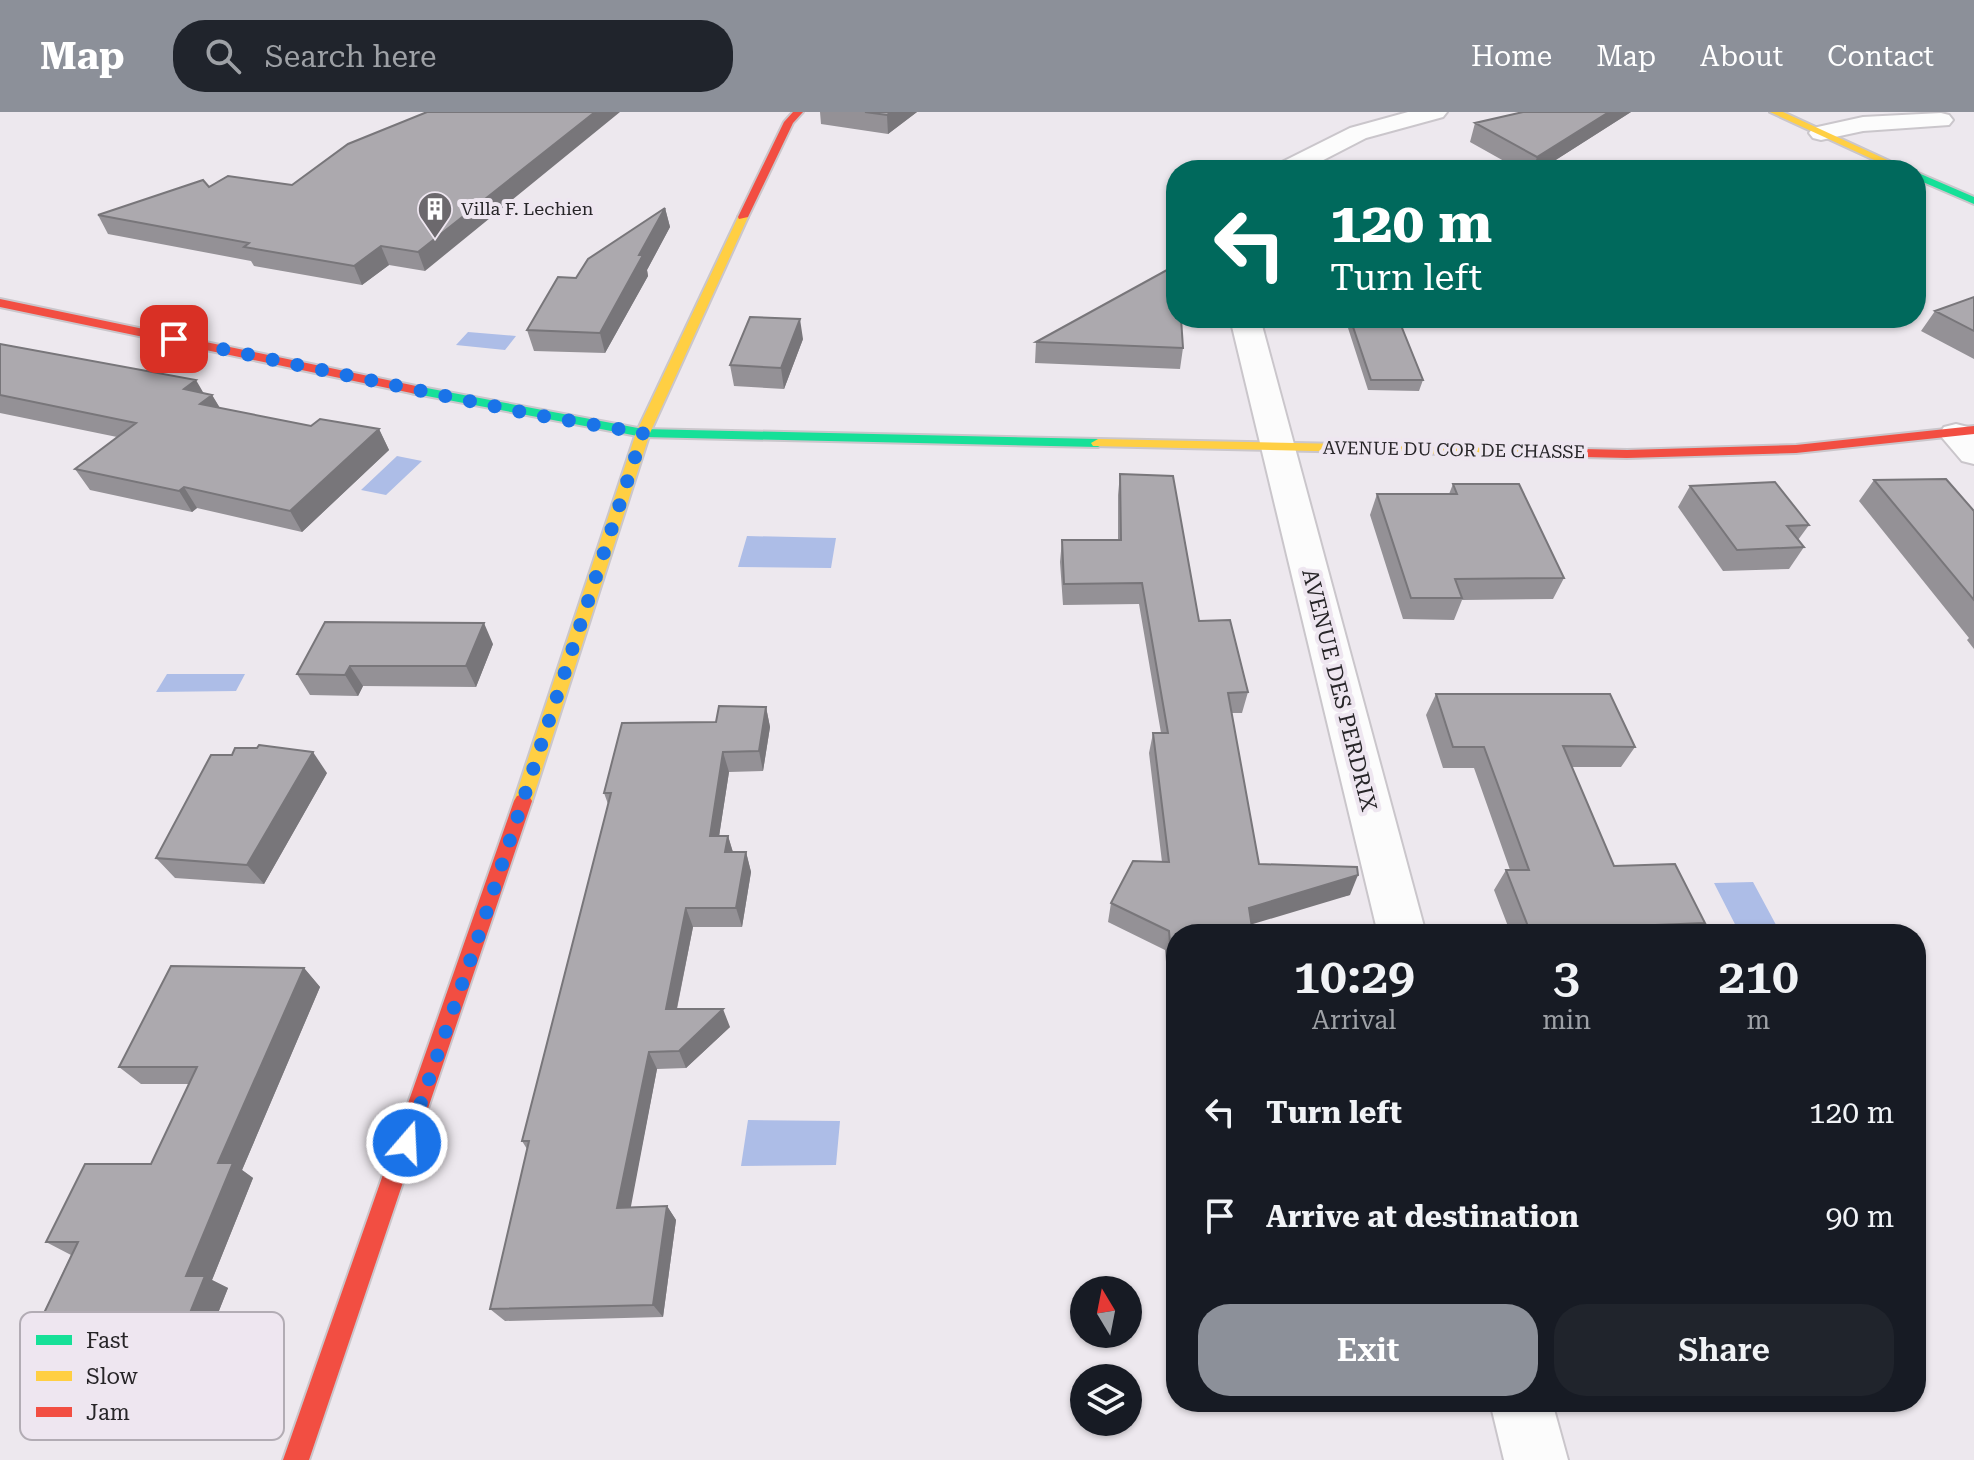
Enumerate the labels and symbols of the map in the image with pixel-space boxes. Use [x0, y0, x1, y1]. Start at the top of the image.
building icon: Villa F. Lechien [416, 190, 454, 240]
place label: Villa F. Lechien [461, 198, 594, 219]
pin [140, 305, 208, 373]
street label: AVENUE DU COR DE CHASSE [1323, 437, 1585, 462]
street label: AVENUE DES PERDRIX [1297, 566, 1382, 814]
position arrow [365, 1101, 449, 1185]
north arrow [1070, 1276, 1142, 1348]
legend [20, 1312, 284, 1440]
text: Fast [86, 1328, 129, 1353]
text: Slow [86, 1364, 139, 1389]
text: Jam [86, 1400, 130, 1425]

